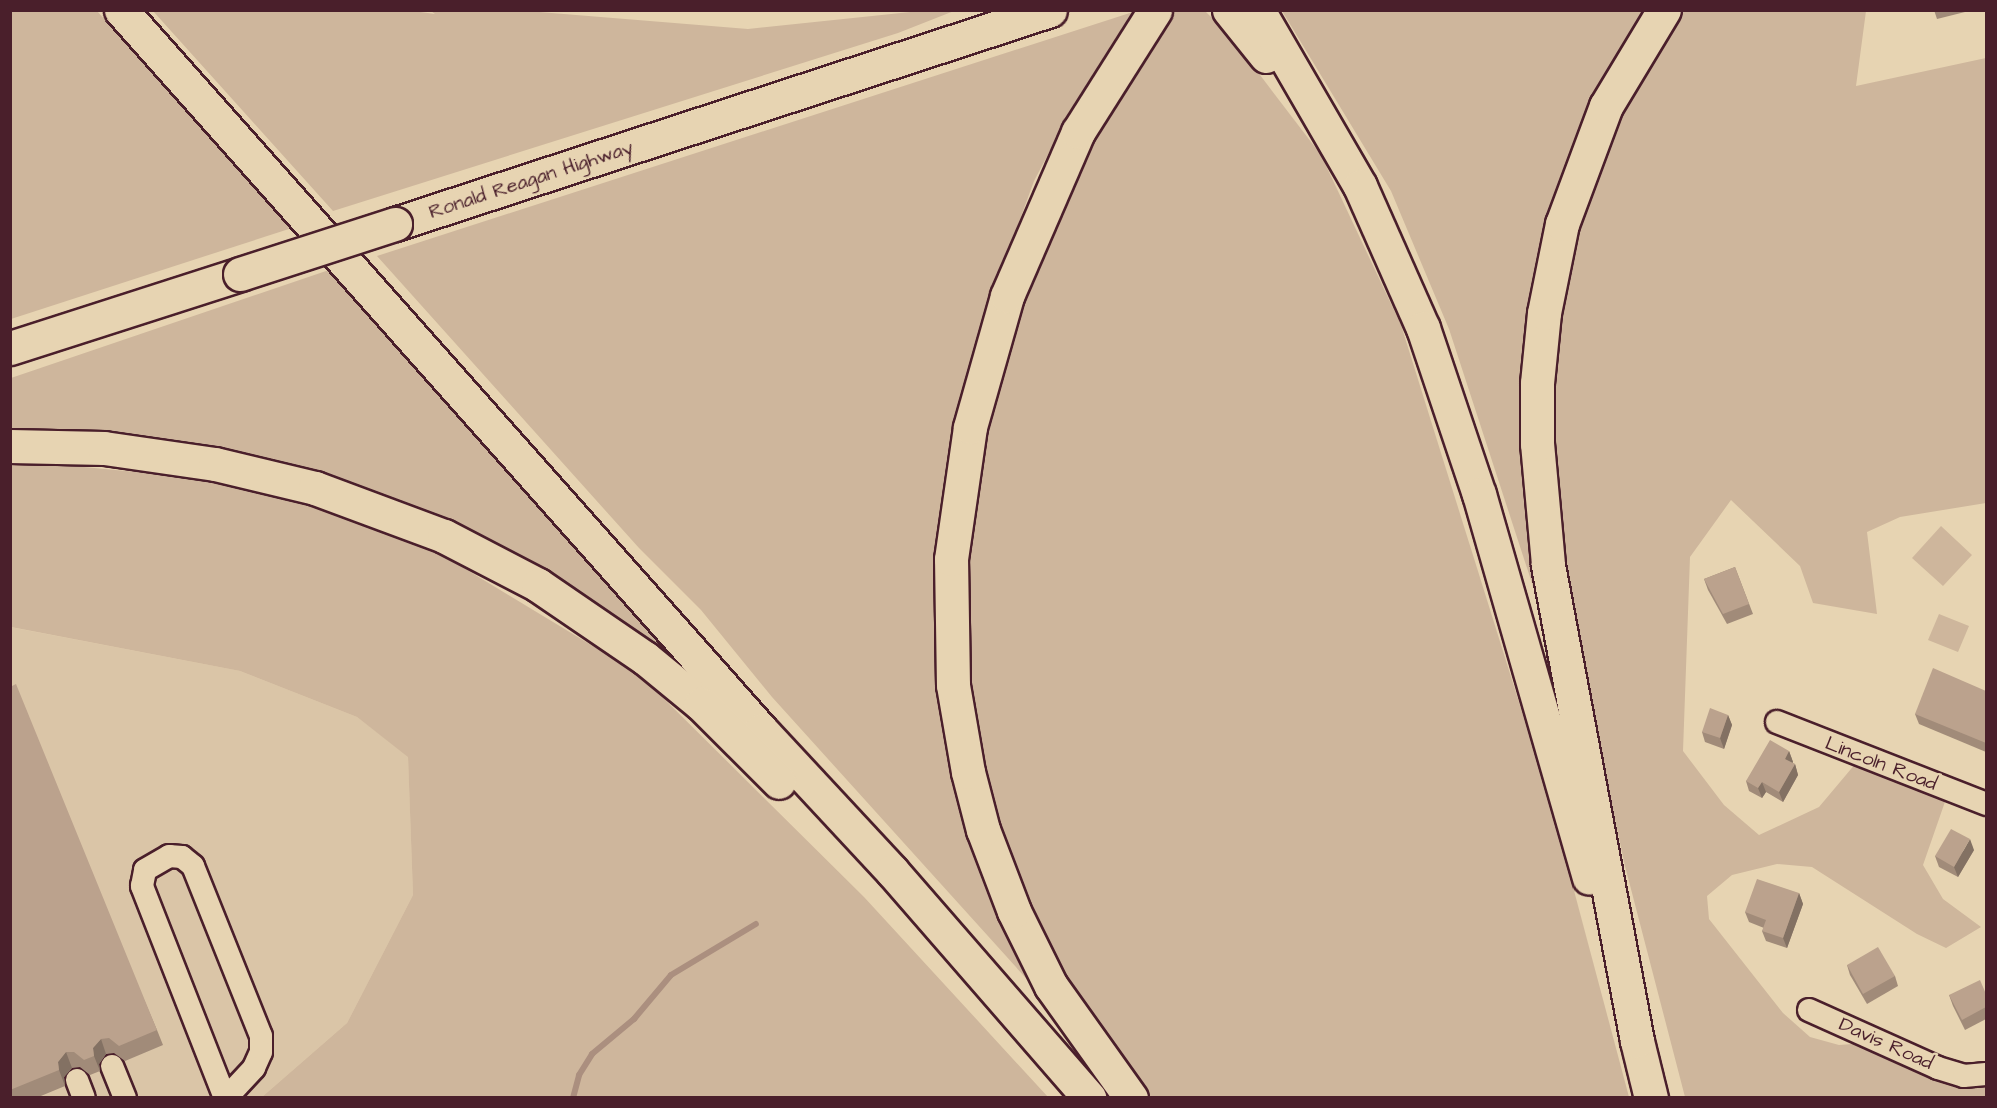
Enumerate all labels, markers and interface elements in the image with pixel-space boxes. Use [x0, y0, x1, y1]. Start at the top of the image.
street label: Ronald Reagan Highway [426, 136, 636, 224]
street label: Lincoln Road [1822, 732, 1940, 796]
street label: Davis Road [1835, 1013, 1937, 1075]

